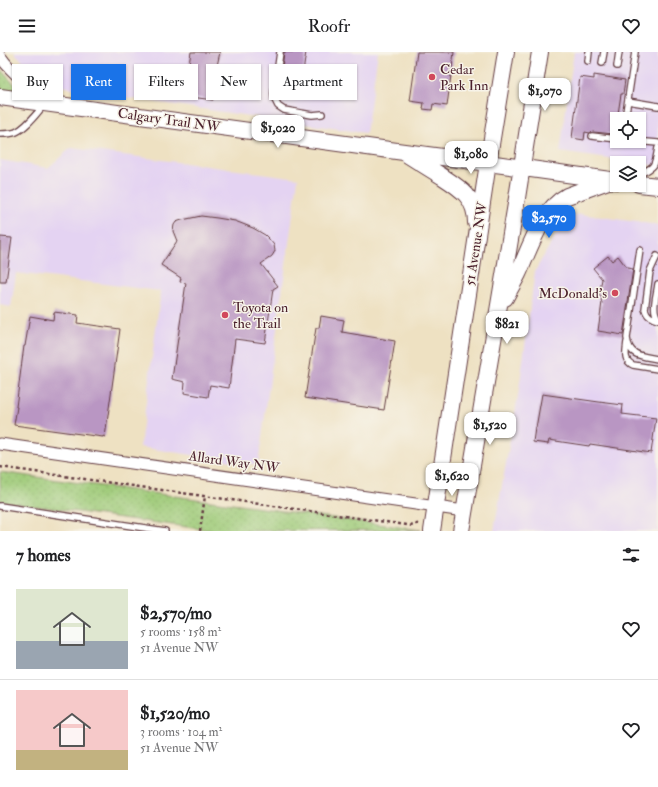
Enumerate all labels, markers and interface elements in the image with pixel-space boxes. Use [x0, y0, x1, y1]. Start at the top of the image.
icon: menu [16, 15, 38, 37]
text: Roofr [308, 15, 350, 38]
icon: heart [620, 15, 642, 37]
place label: Cedar Park Inn [440, 61, 489, 94]
chip: Buy [12, 64, 63, 100]
chip: Rent [71, 64, 126, 100]
chip: Filters [134, 64, 198, 100]
chip: New [206, 64, 261, 100]
chip: Apartment [269, 64, 357, 100]
marker: Cedar Park Inn [427, 72, 437, 82]
pin: $1,070 [512, 78, 578, 112]
text: $1,070 [528, 83, 562, 99]
street label: Calgary Trail NW [116, 104, 222, 137]
map controls [610, 112, 646, 192]
button: locate [610, 112, 646, 148]
pin: $1,020 [245, 115, 311, 149]
text: $1,020 [260, 120, 296, 136]
pin: $1,080 [438, 141, 504, 175]
text: $1,080 [454, 146, 488, 162]
button: layers [610, 156, 646, 192]
street label: 51 Avenue NW [461, 200, 491, 287]
pin: $2,570 [516, 205, 582, 239]
text: $2,570 [531, 210, 567, 226]
place label: McDonald's [538, 285, 607, 302]
marker: McDonald's [610, 288, 620, 298]
place label: Toyota on the Trail [233, 299, 288, 332]
marker: Toyota on the Trail [220, 310, 230, 320]
pin: $821 [483, 311, 531, 345]
text: $821 [495, 316, 519, 332]
pin: $1,520 [457, 412, 523, 446]
text: $1,520 [473, 417, 507, 433]
street label: Allard Way NW [186, 447, 281, 478]
pin: $1,620 [419, 463, 485, 497]
text: $1,620 [435, 468, 469, 484]
icon: filters [620, 544, 642, 566]
text: 7 homes [16, 545, 71, 566]
text: $2,570/mo [140, 603, 212, 624]
icon: home [48, 605, 96, 653]
icon: heart [620, 618, 642, 640]
text: 5 rooms · 158 m² [140, 624, 221, 640]
text: 51 Avenue NW [140, 640, 218, 656]
text: $1,520/mo [140, 703, 210, 724]
icon: home [48, 706, 96, 754]
icon: heart [620, 719, 642, 741]
text: 3 rooms · 104 m² [140, 724, 222, 740]
text: 51 Avenue NW [140, 740, 218, 756]

